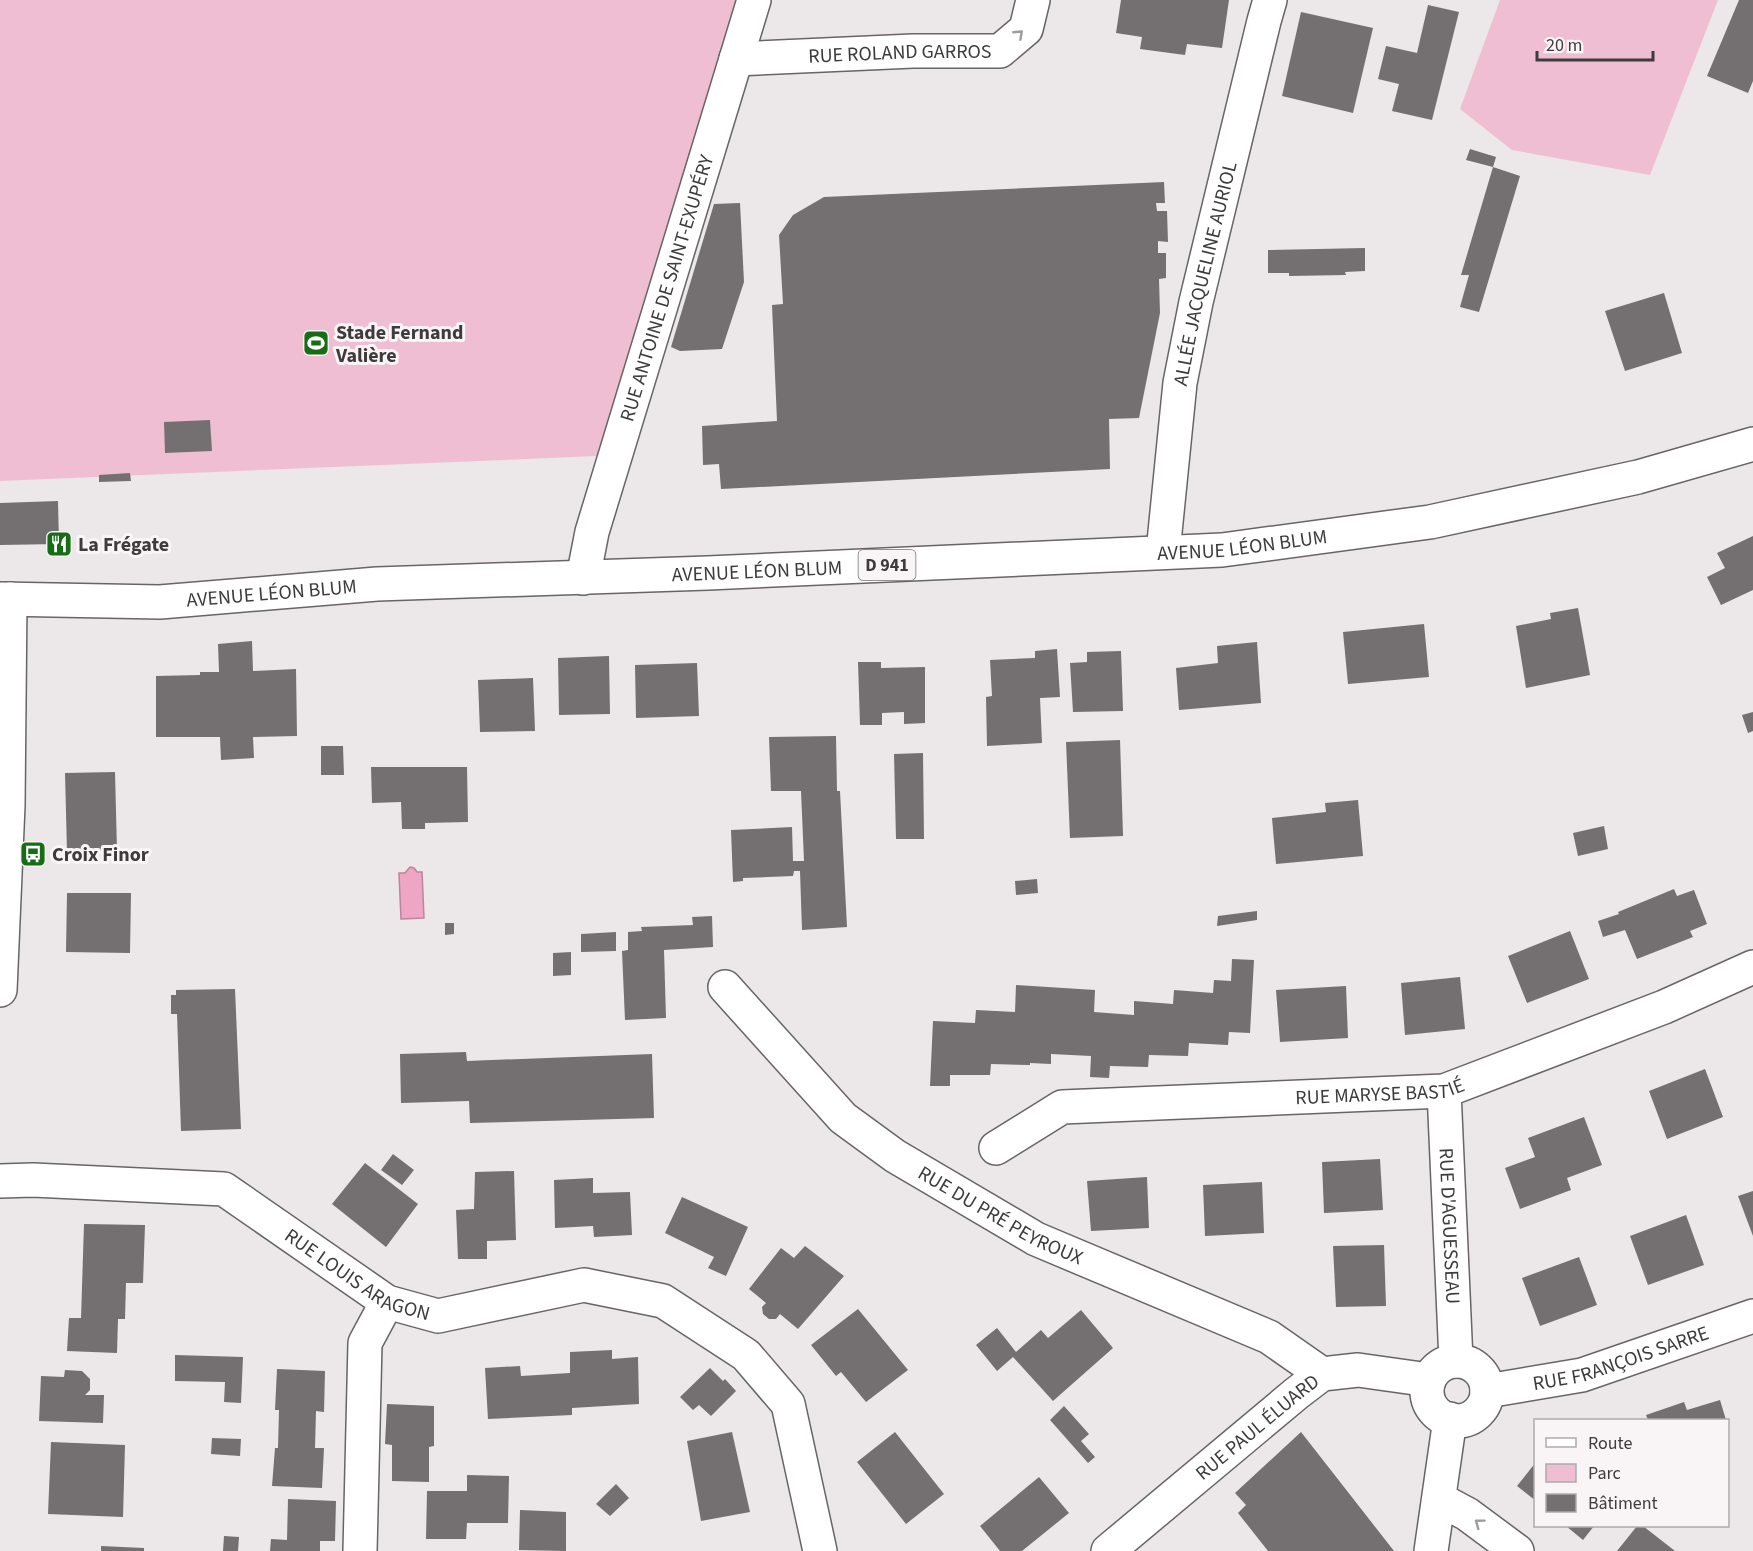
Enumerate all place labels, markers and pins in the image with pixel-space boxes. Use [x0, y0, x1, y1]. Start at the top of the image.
place label: Stade Fernand Valière [335, 319, 463, 370]
sports icon: Stade Fernand Valière [301, 328, 331, 358]
restaurant icon: La Frégate [44, 529, 74, 559]
place label: La Frégate [78, 531, 169, 559]
bus stop icon: Croix Finor [18, 839, 48, 869]
place label: Croix Finor [52, 841, 149, 869]

